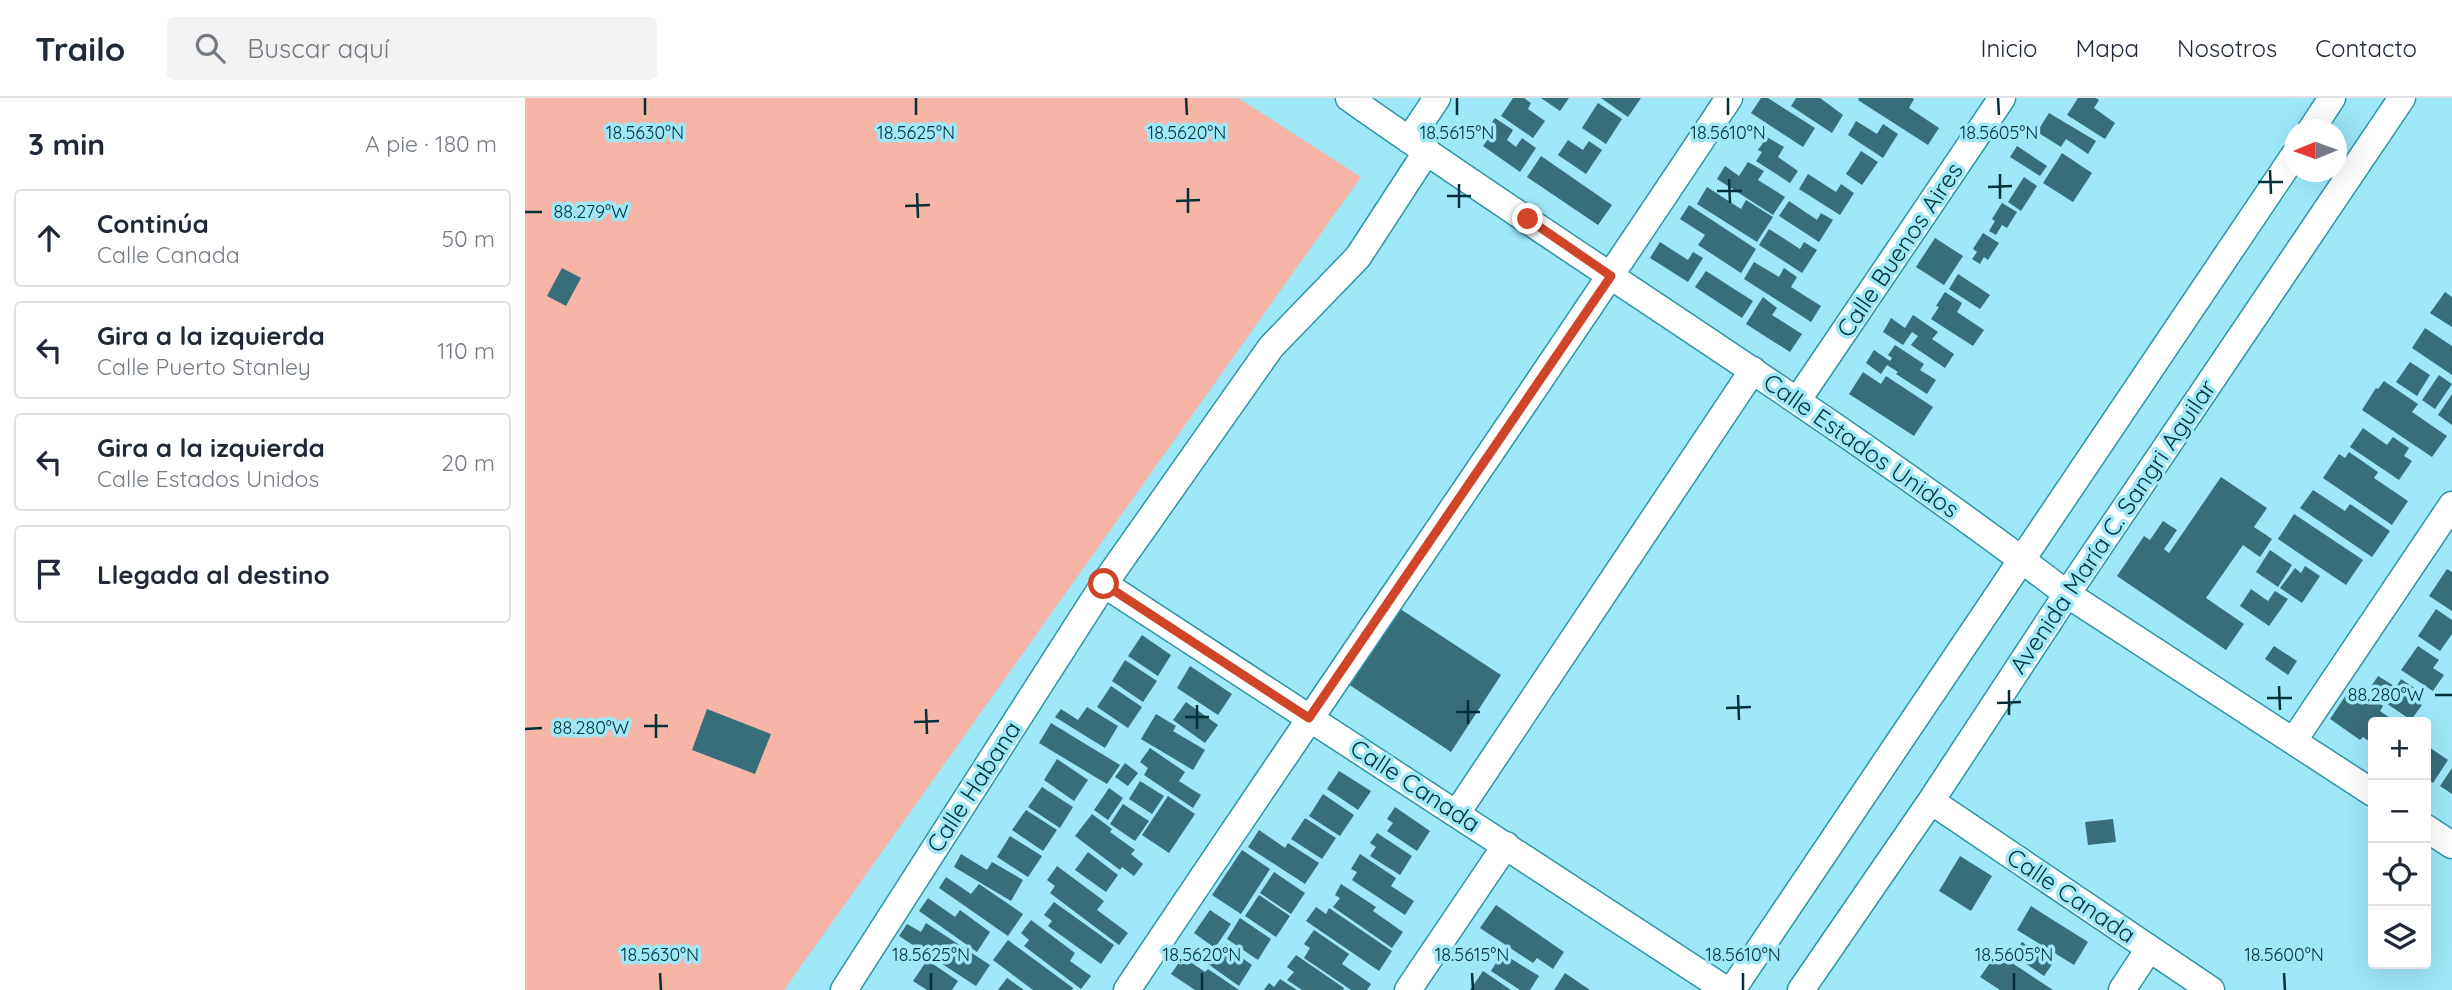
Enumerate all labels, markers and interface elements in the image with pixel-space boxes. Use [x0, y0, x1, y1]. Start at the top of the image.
search box [167, 17, 657, 80]
text: Trailo [35, 28, 125, 69]
icon: search [191, 29, 229, 67]
text: Buscar aquí [247, 32, 389, 65]
text: Inicio [1980, 33, 2038, 63]
text: Mapa [2076, 33, 2139, 63]
text: Nosotros [2177, 33, 2277, 63]
text: Contacto [2315, 33, 2417, 63]
north arrow [2284, 119, 2347, 182]
text: 18.5630°N [606, 121, 684, 144]
text: 18.5625°N [877, 121, 955, 144]
text: 18.5620°N [1148, 121, 1226, 144]
text: 18.5615°N [1420, 121, 1494, 144]
text: 18.5610°N [1690, 121, 1766, 144]
text: 18.5605°N [1960, 121, 2038, 144]
text: 3 min [28, 125, 105, 163]
text: A pie · 180 m [365, 129, 497, 158]
street label: Calle Buenos Aires [1830, 156, 1969, 343]
text: 88.279°W [554, 200, 628, 223]
route end [1512, 203, 1543, 234]
text: Continúa [97, 207, 209, 240]
icon: ahead [30, 219, 68, 257]
text: 50 m [442, 224, 495, 253]
text: Calle Canada [97, 240, 240, 269]
text: Gira a la izquierda [97, 319, 325, 352]
icon: left [30, 331, 68, 369]
text: 110 m [437, 336, 495, 365]
text: Calle Puerto Stanley [97, 352, 311, 381]
street label: Calle Estados Unidos [1758, 366, 1965, 524]
street label: Avenida María C. Sangri Aguilar [2002, 374, 2222, 679]
text: Gira a la izquierda [97, 431, 325, 464]
icon: left [30, 443, 68, 481]
text: 20 m [441, 448, 495, 477]
text: Calle Estados Unidos [97, 464, 319, 493]
icon: arrive [30, 555, 68, 593]
text: Llegada al destino [97, 558, 330, 591]
route start [1088, 568, 1119, 599]
text: 88.280°W [2348, 683, 2424, 706]
street label: Calle Habana [920, 715, 1027, 858]
text: 88.280°W [553, 716, 629, 739]
map controls [2368, 717, 2431, 969]
button: + [2368, 717, 2431, 780]
street label: Calle Canada [1345, 732, 1486, 838]
button: − [2368, 780, 2431, 843]
street label: Calle Canada [2001, 841, 2142, 949]
button: locate [2368, 843, 2431, 906]
button: layers [2368, 906, 2431, 969]
text: 18.5630°N [621, 943, 699, 966]
text: 18.5625°N [892, 943, 970, 966]
text: 18.5620°N [1163, 943, 1241, 966]
text: 18.5615°N [1435, 943, 1509, 966]
text: 18.5610°N [1705, 943, 1781, 966]
text: 18.5605°N [1975, 943, 2053, 966]
text: 18.5600°N [2244, 943, 2324, 966]

